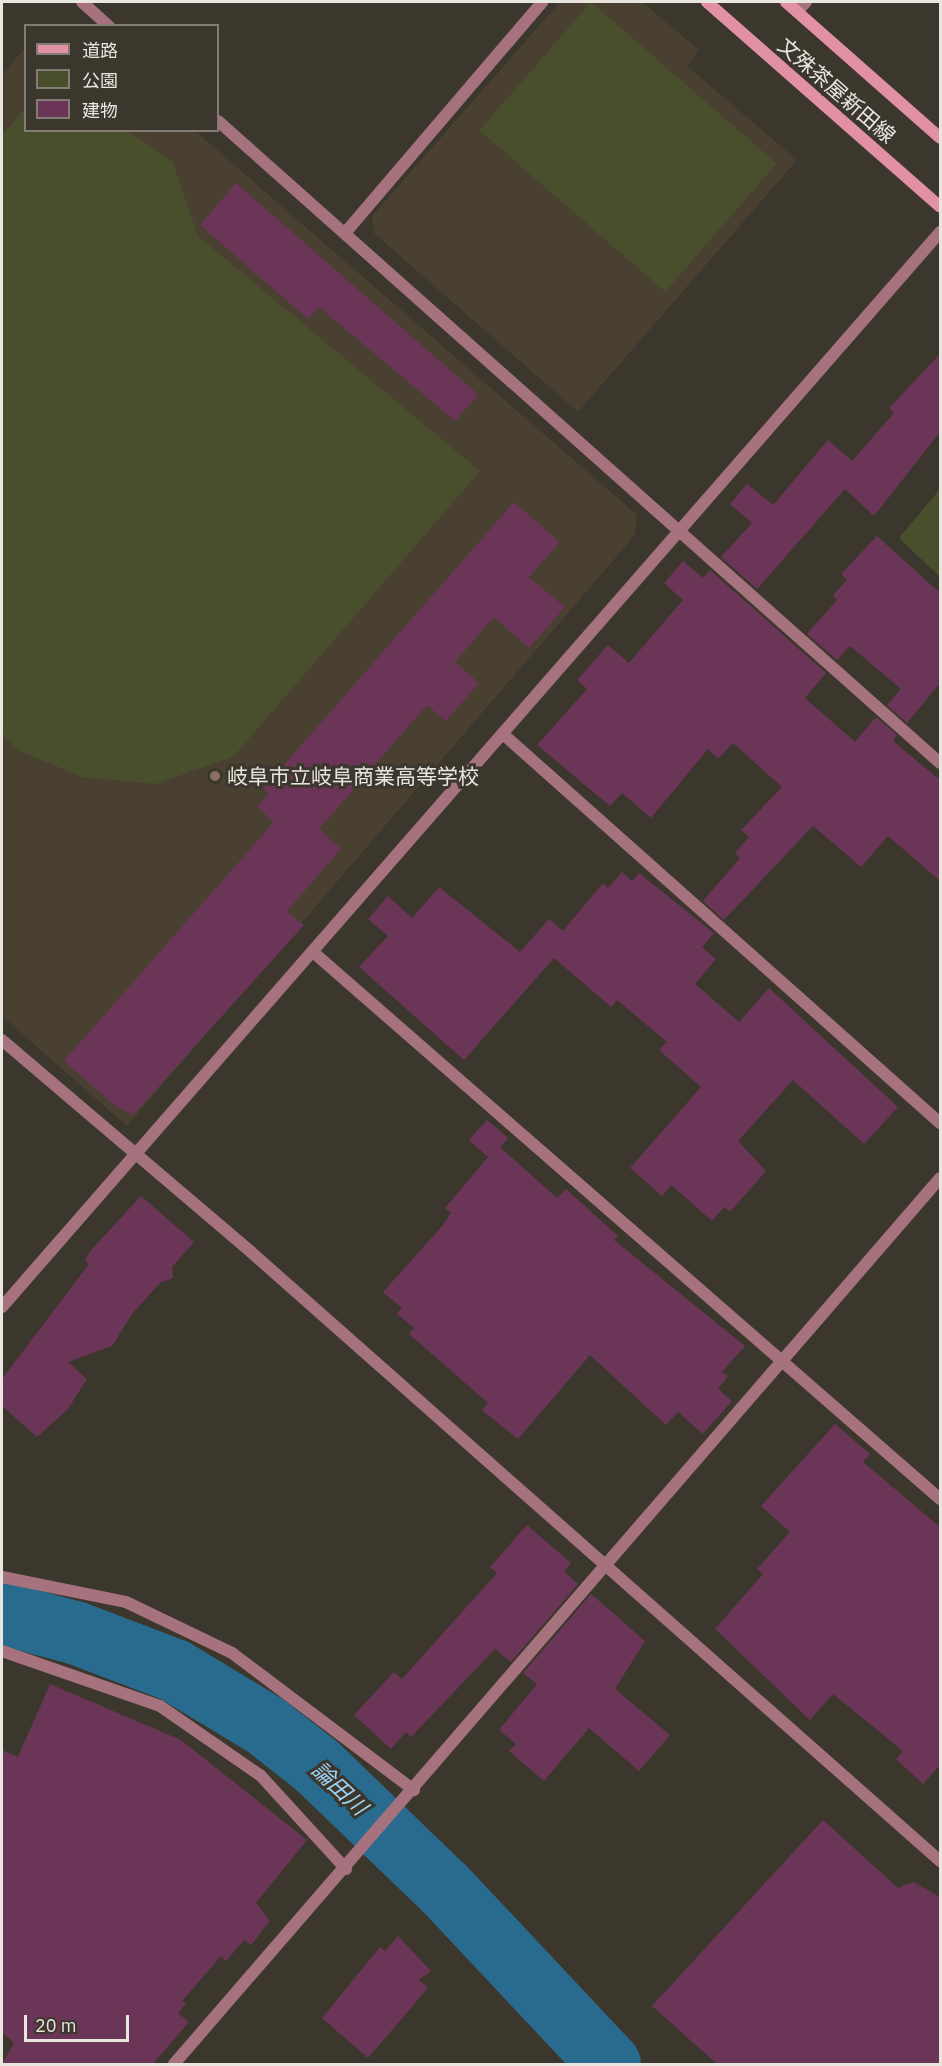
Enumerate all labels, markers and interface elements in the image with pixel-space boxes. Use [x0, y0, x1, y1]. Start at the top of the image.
legend [24, 24, 219, 132]
street label: 文殊茶屋新田線 [773, 32, 901, 148]
text: 道路 [82, 39, 118, 62]
text: 公園 [82, 69, 118, 92]
text: 建物 [82, 99, 118, 122]
place label: 岐阜市立岐阜商業高等学校 [227, 763, 479, 789]
marker: 岐阜市立岐阜商業高等学校 [208, 769, 222, 783]
water label: 論田川 [307, 1756, 373, 1820]
scale bar [27, 2003, 132, 2041]
text: 20 m [35, 2014, 77, 2037]

